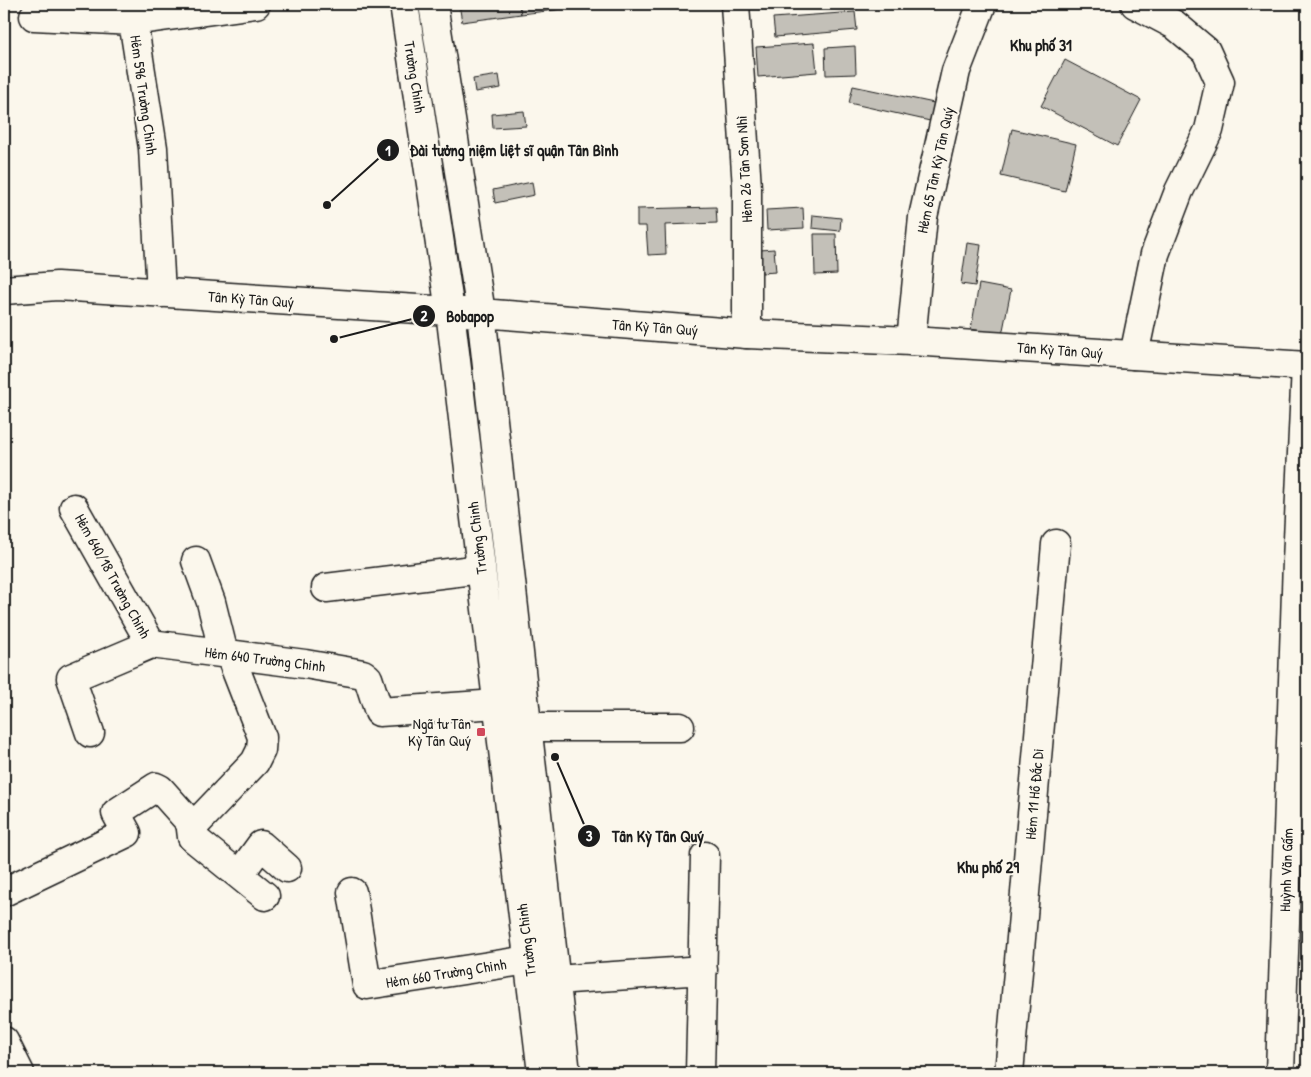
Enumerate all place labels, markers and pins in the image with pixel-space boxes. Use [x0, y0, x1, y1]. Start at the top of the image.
callout: Đài tưởng niệm liệt sĩ quận Tân Bình [375, 135, 629, 166]
callout: Bobapop [411, 301, 504, 332]
place label: Ngã tư Tân Kỳ Tân Quý [408, 713, 471, 751]
marker: Ngã tư Tân Kỳ Tân Quý [475, 726, 487, 738]
callout: Tân Kỳ Tân Quý [577, 821, 714, 852]

